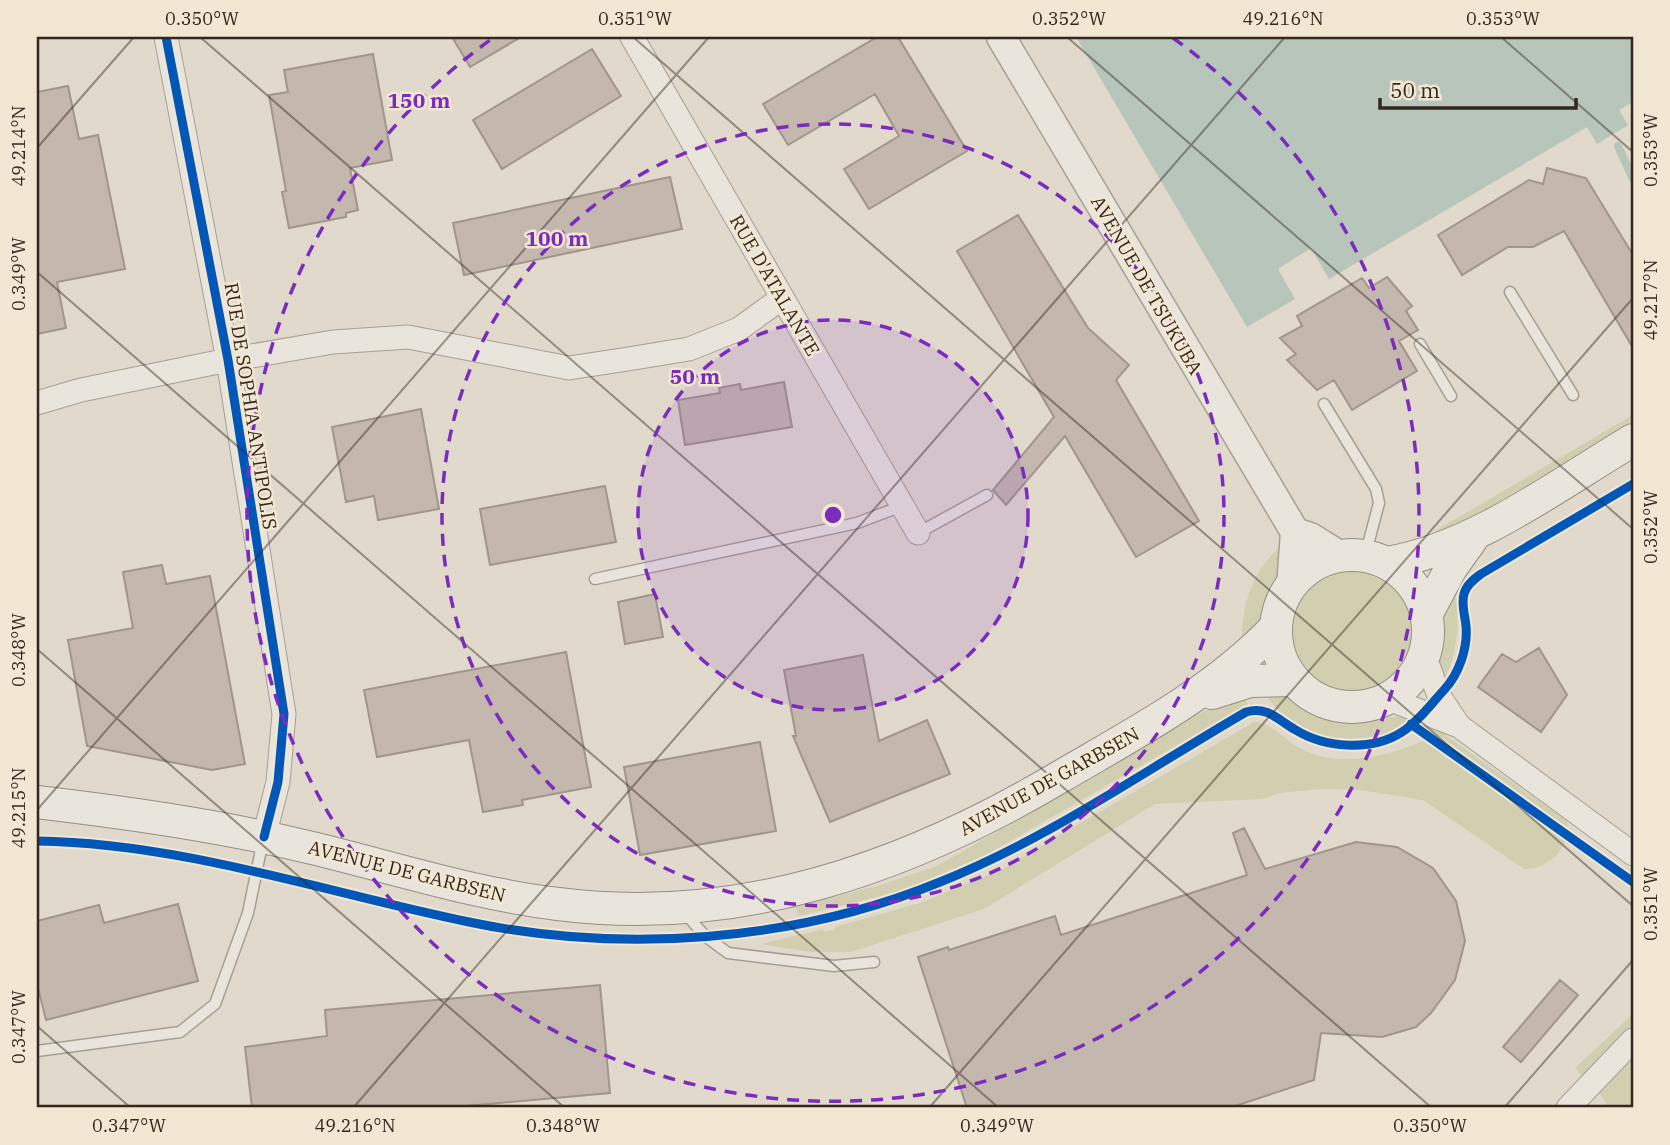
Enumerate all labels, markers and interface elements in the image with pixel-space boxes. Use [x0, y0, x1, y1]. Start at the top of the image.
text: 0.350°W [165, 7, 239, 30]
text: 0.351°W [598, 7, 672, 30]
text: 0.352°W [1032, 7, 1106, 30]
text: 49.216°N [1242, 7, 1324, 30]
text: 0.353°W [1466, 7, 1540, 30]
scale bar [1380, 66, 1576, 110]
text: 50 m [1390, 76, 1440, 104]
text: 150 m [387, 86, 451, 114]
text: 49.214°N [7, 105, 30, 187]
text: 0.353°W [1639, 113, 1662, 187]
street label: AVENUE DE TSUKUBA [1086, 191, 1208, 379]
street label: RUE D'ATALANTE [725, 210, 825, 360]
text: 100 m [525, 224, 589, 252]
text: 0.349°W [7, 237, 30, 311]
text: 49.217°N [1639, 259, 1662, 341]
street label: RUE DE SOPHIA ANTIPOLIS [220, 281, 282, 531]
text: 50 m [670, 362, 720, 390]
text: 0.352°W [1639, 490, 1662, 564]
centre of rings [821, 503, 845, 527]
text: 0.348°W [7, 613, 30, 687]
street label: AVENUE DE GARBSEN [955, 721, 1143, 841]
text: 49.215°N [7, 767, 30, 849]
street label: AVENUE DE GARBSEN [306, 835, 508, 907]
text: 0.351°W [1639, 867, 1662, 941]
text: 0.347°W [7, 990, 30, 1064]
text: 0.347°W [92, 1114, 166, 1137]
text: 49.216°N [314, 1114, 396, 1137]
text: 0.348°W [526, 1114, 600, 1137]
text: 0.349°W [960, 1114, 1034, 1137]
text: 0.350°W [1393, 1114, 1467, 1137]

